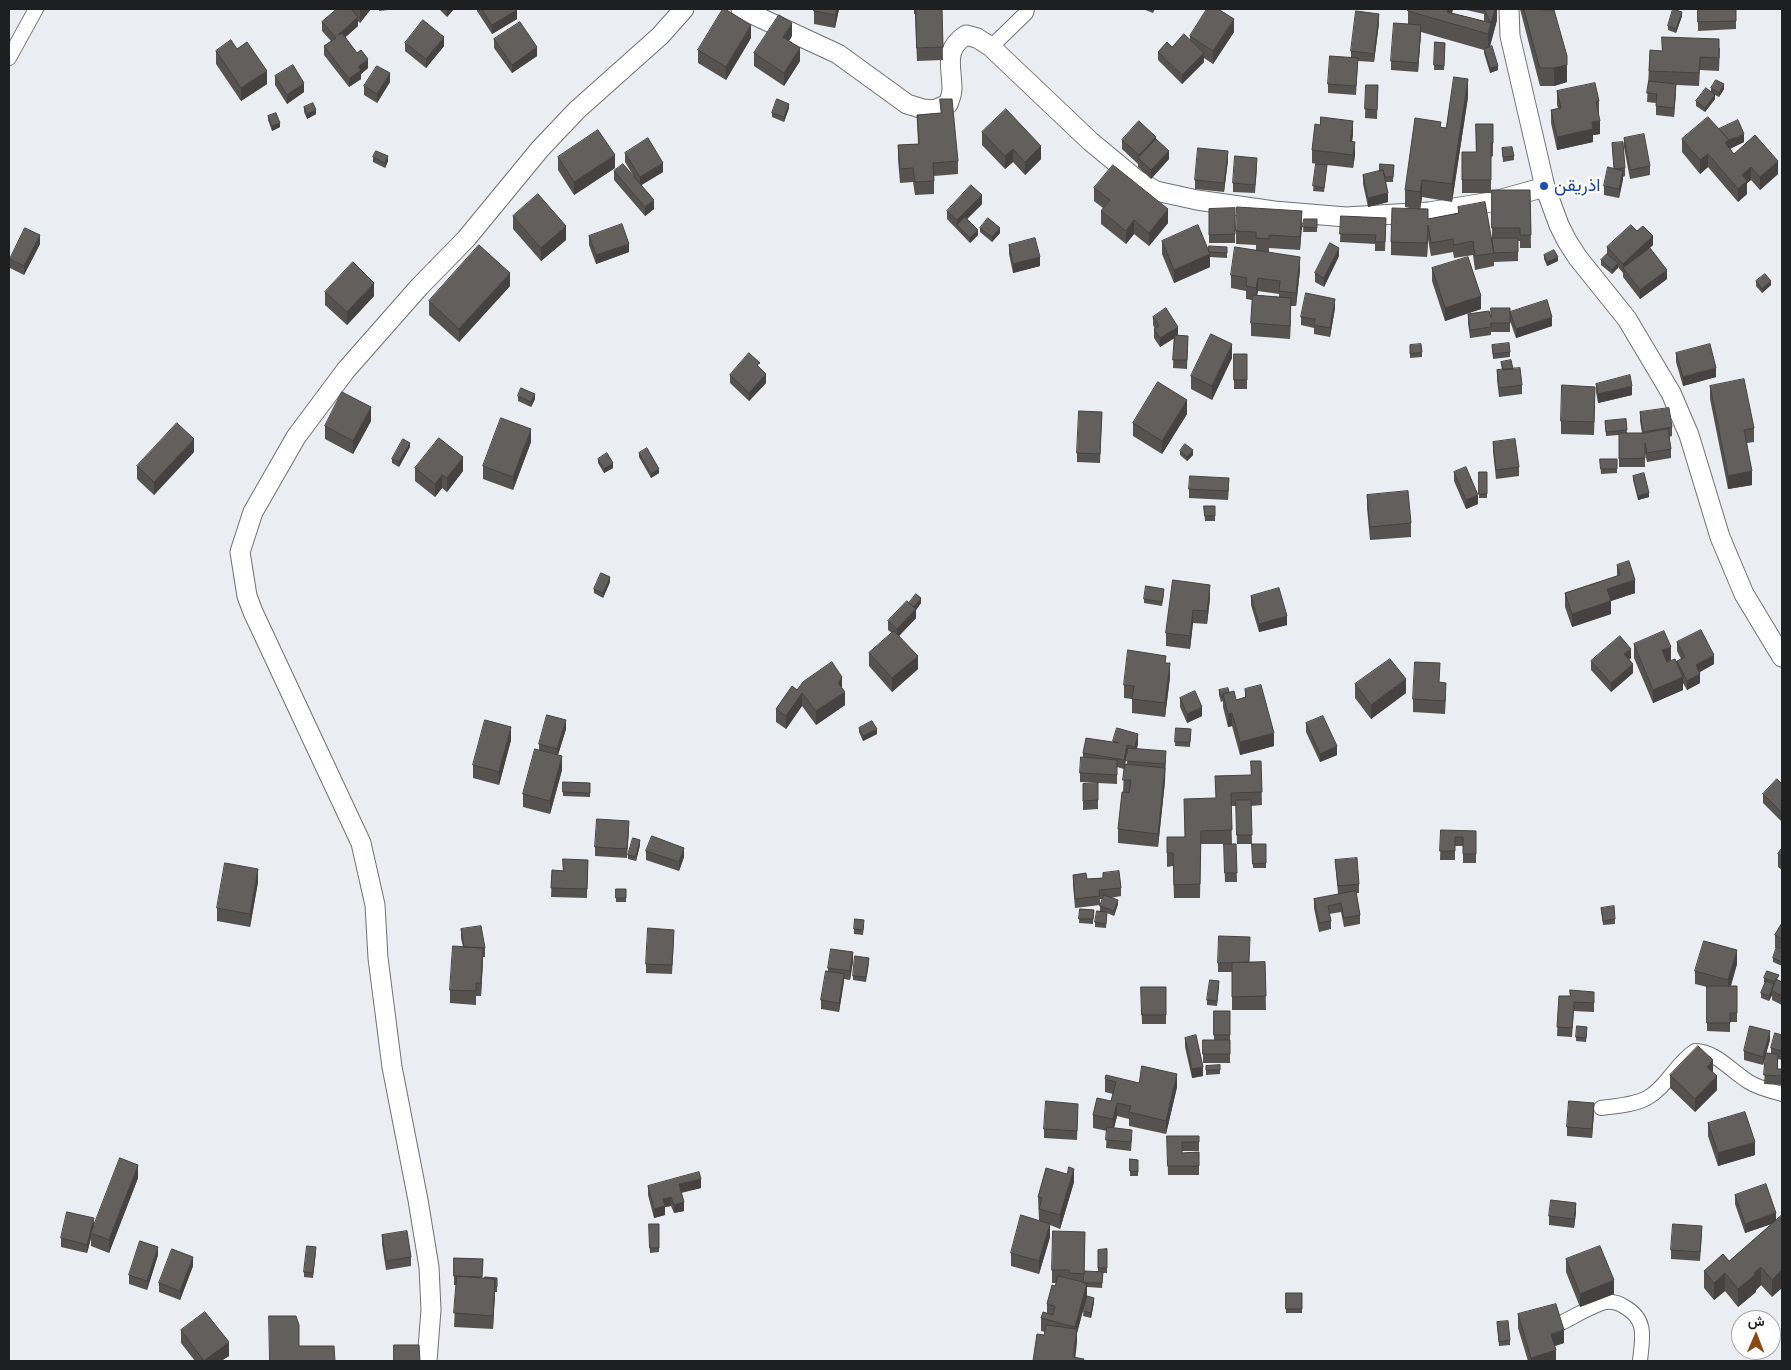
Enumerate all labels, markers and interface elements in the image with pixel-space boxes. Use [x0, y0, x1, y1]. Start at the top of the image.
place label: اذريقن [1554, 175, 1600, 197]
marker: اذريقن [1538, 180, 1550, 192]
north arrow [1731, 1310, 1781, 1360]
text: ش [1748, 1311, 1765, 1330]

